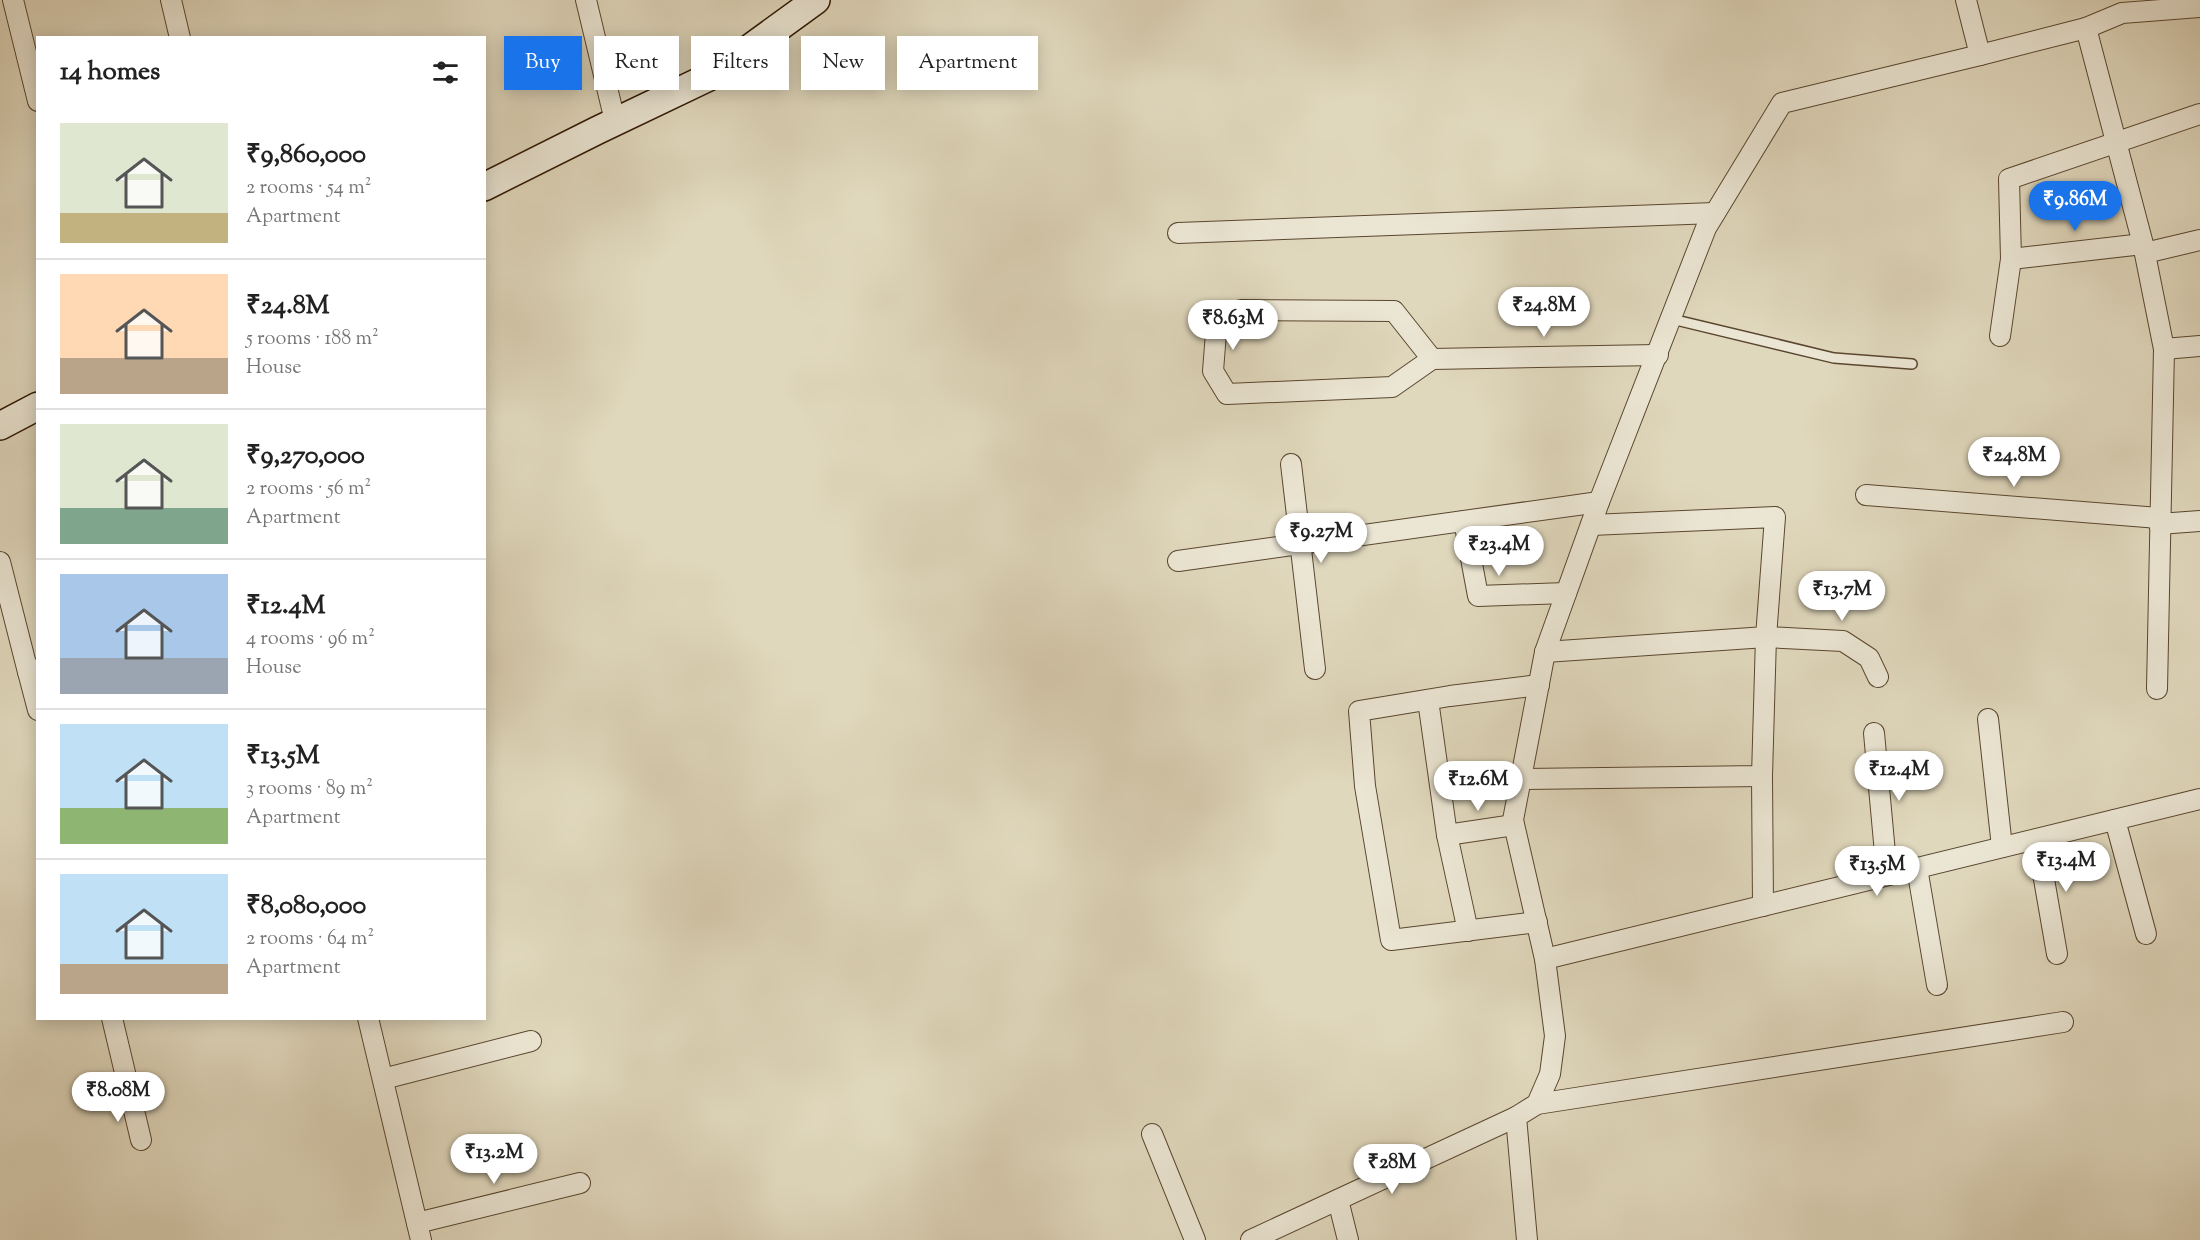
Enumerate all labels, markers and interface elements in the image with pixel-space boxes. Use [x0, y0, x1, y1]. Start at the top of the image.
chip: Buy [504, 36, 582, 90]
chip: Rent [594, 36, 679, 90]
chip: Filters [691, 36, 789, 90]
chip: New [801, 36, 885, 90]
chip: Apartment [897, 36, 1038, 90]
text: 14 homes [60, 54, 160, 91]
icon: filters [429, 56, 462, 89]
text: ₹9,860,000 [246, 137, 366, 174]
icon: home [108, 147, 180, 219]
text: 2 rooms · 54 m² [246, 174, 371, 203]
pin: ₹9.86M [2026, 181, 2124, 232]
text: ₹9.86M [2043, 186, 2107, 215]
text: Apartment [246, 203, 341, 232]
pin: ₹24.8M [1495, 287, 1593, 338]
text: ₹24.8M [246, 288, 329, 325]
text: ₹24.8M [1512, 292, 1576, 321]
icon: home [108, 298, 180, 370]
pin: ₹8.63M [1184, 300, 1282, 351]
text: ₹8.63M [1202, 305, 1264, 334]
text: 5 rooms · 188 m² [246, 325, 379, 354]
text: House [246, 354, 301, 383]
pin: ₹24.8M [1965, 437, 2063, 488]
text: ₹9,270,000 [246, 438, 365, 475]
text: ₹24.8M [1982, 442, 2046, 471]
icon: home [108, 448, 180, 520]
text: 2 rooms · 56 m² [246, 475, 371, 504]
text: Apartment [246, 504, 341, 533]
pin: ₹9.27M [1272, 513, 1370, 564]
text: ₹9.27M [1289, 518, 1353, 547]
pin: ₹23.4M [1450, 526, 1548, 577]
text: ₹23.4M [1468, 531, 1530, 560]
pin: ₹13.7M [1793, 571, 1891, 622]
text: ₹13.7M [1812, 576, 1872, 605]
text: ₹12.4M [246, 588, 325, 625]
icon: home [108, 598, 180, 670]
text: 4 rooms · 96 m² [246, 625, 375, 654]
text: House [246, 654, 301, 683]
text: ₹13.5M [246, 738, 320, 775]
icon: home [108, 748, 180, 820]
pin: ₹12.4M [1850, 751, 1948, 802]
text: ₹12.4M [1868, 756, 1930, 785]
pin: ₹12.6M [1429, 761, 1527, 812]
text: ₹12.6M [1448, 766, 1508, 795]
text: 3 rooms · 89 m² [246, 775, 373, 804]
text: Apartment [246, 804, 341, 833]
pin: ₹13.4M [2017, 842, 2115, 893]
pin: ₹13.5M [1828, 846, 1926, 897]
text: ₹13.4M [2036, 847, 2096, 876]
text: ₹13.5M [1849, 851, 1905, 880]
text: ₹8,080,000 [246, 888, 366, 925]
icon: home [108, 898, 180, 970]
text: 2 rooms · 64 m² [246, 925, 374, 954]
text: Apartment [246, 954, 341, 983]
pin: ₹8.08M [69, 1072, 167, 1123]
text: ₹8.08M [86, 1077, 150, 1106]
pin: ₹13.2M [445, 1134, 543, 1185]
text: ₹13.2M [464, 1139, 524, 1168]
pin: ₹28M [1356, 1144, 1428, 1195]
text: ₹28M [1368, 1149, 1416, 1178]

